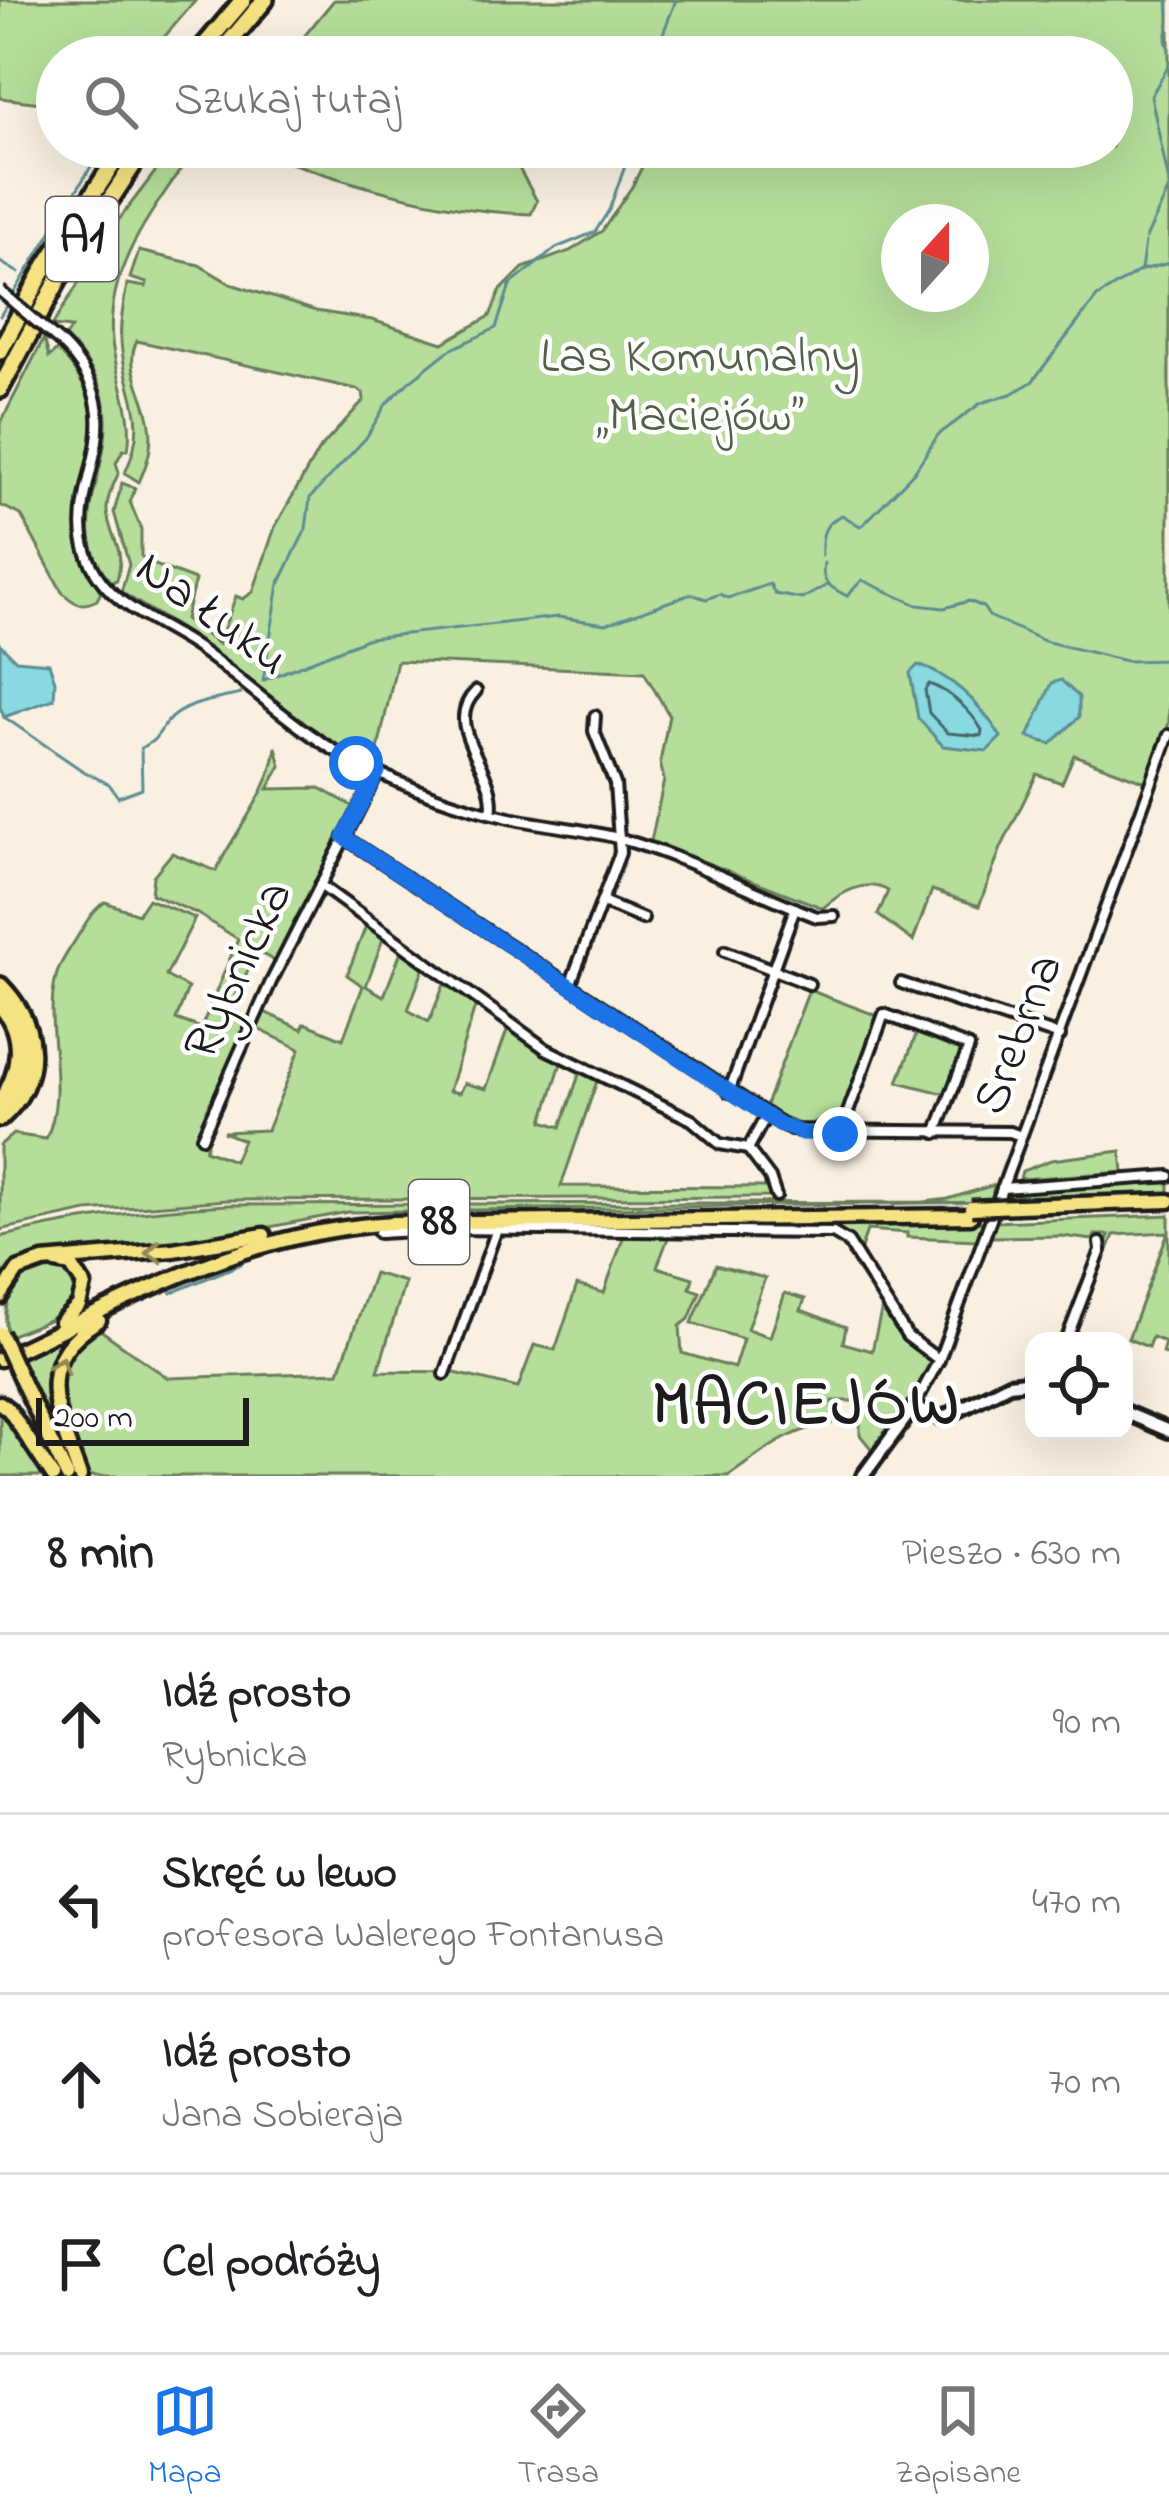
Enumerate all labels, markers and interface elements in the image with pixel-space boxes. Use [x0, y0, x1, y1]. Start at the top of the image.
search box [36, 36, 1133, 168]
icon: search [78, 69, 144, 135]
text: Szukaj tutaj [174, 69, 401, 135]
road number: A1 [46, 197, 118, 281]
north arrow [881, 204, 989, 312]
park label: Las Komunalny „Maciejów” [540, 321, 860, 455]
street label: Na Łuku [119, 534, 303, 696]
route start [329, 736, 383, 790]
street label: Rybnicka [166, 869, 314, 1073]
street label: Srebrna [955, 944, 1085, 1126]
route end [813, 1107, 867, 1161]
road number: 88 [409, 1180, 469, 1264]
one-way arrow [144, 1239, 163, 1264]
map controls [1025, 1332, 1133, 1440]
button: locate [1025, 1332, 1133, 1440]
one-way arrow [46, 1356, 70, 1377]
district label: MACIEJÓW [652, 1362, 962, 1454]
scale bar [36, 1392, 249, 1445]
text: 200 m [54, 1395, 133, 1443]
text: 8 min [48, 1517, 154, 1592]
text: Pieszo · 630 m [902, 1526, 1121, 1583]
text: Idź prosto [162, 1662, 351, 1728]
icon: ahead [48, 1691, 114, 1757]
text: 90 m [1052, 1695, 1121, 1752]
text: Rybnicka [162, 1728, 308, 1785]
text: Skręć w lewo [162, 1842, 397, 1908]
icon: left [48, 1871, 114, 1937]
text: 470 m [1032, 1875, 1121, 1932]
text: profesora Walerego Fontanusa [162, 1908, 664, 1965]
text: Idź prosto [162, 2022, 351, 2088]
icon: ahead [48, 2051, 114, 2117]
text: 70 m [1048, 2055, 1121, 2112]
text: Jana Sobieraja [162, 2088, 403, 2145]
icon: arrive [48, 2231, 114, 2297]
text: Cel podróży [162, 2231, 380, 2297]
tab: Mapa [148, 2378, 222, 2498]
tab: Trasa [517, 2378, 599, 2498]
tab: Zapisane [895, 2378, 1021, 2498]

